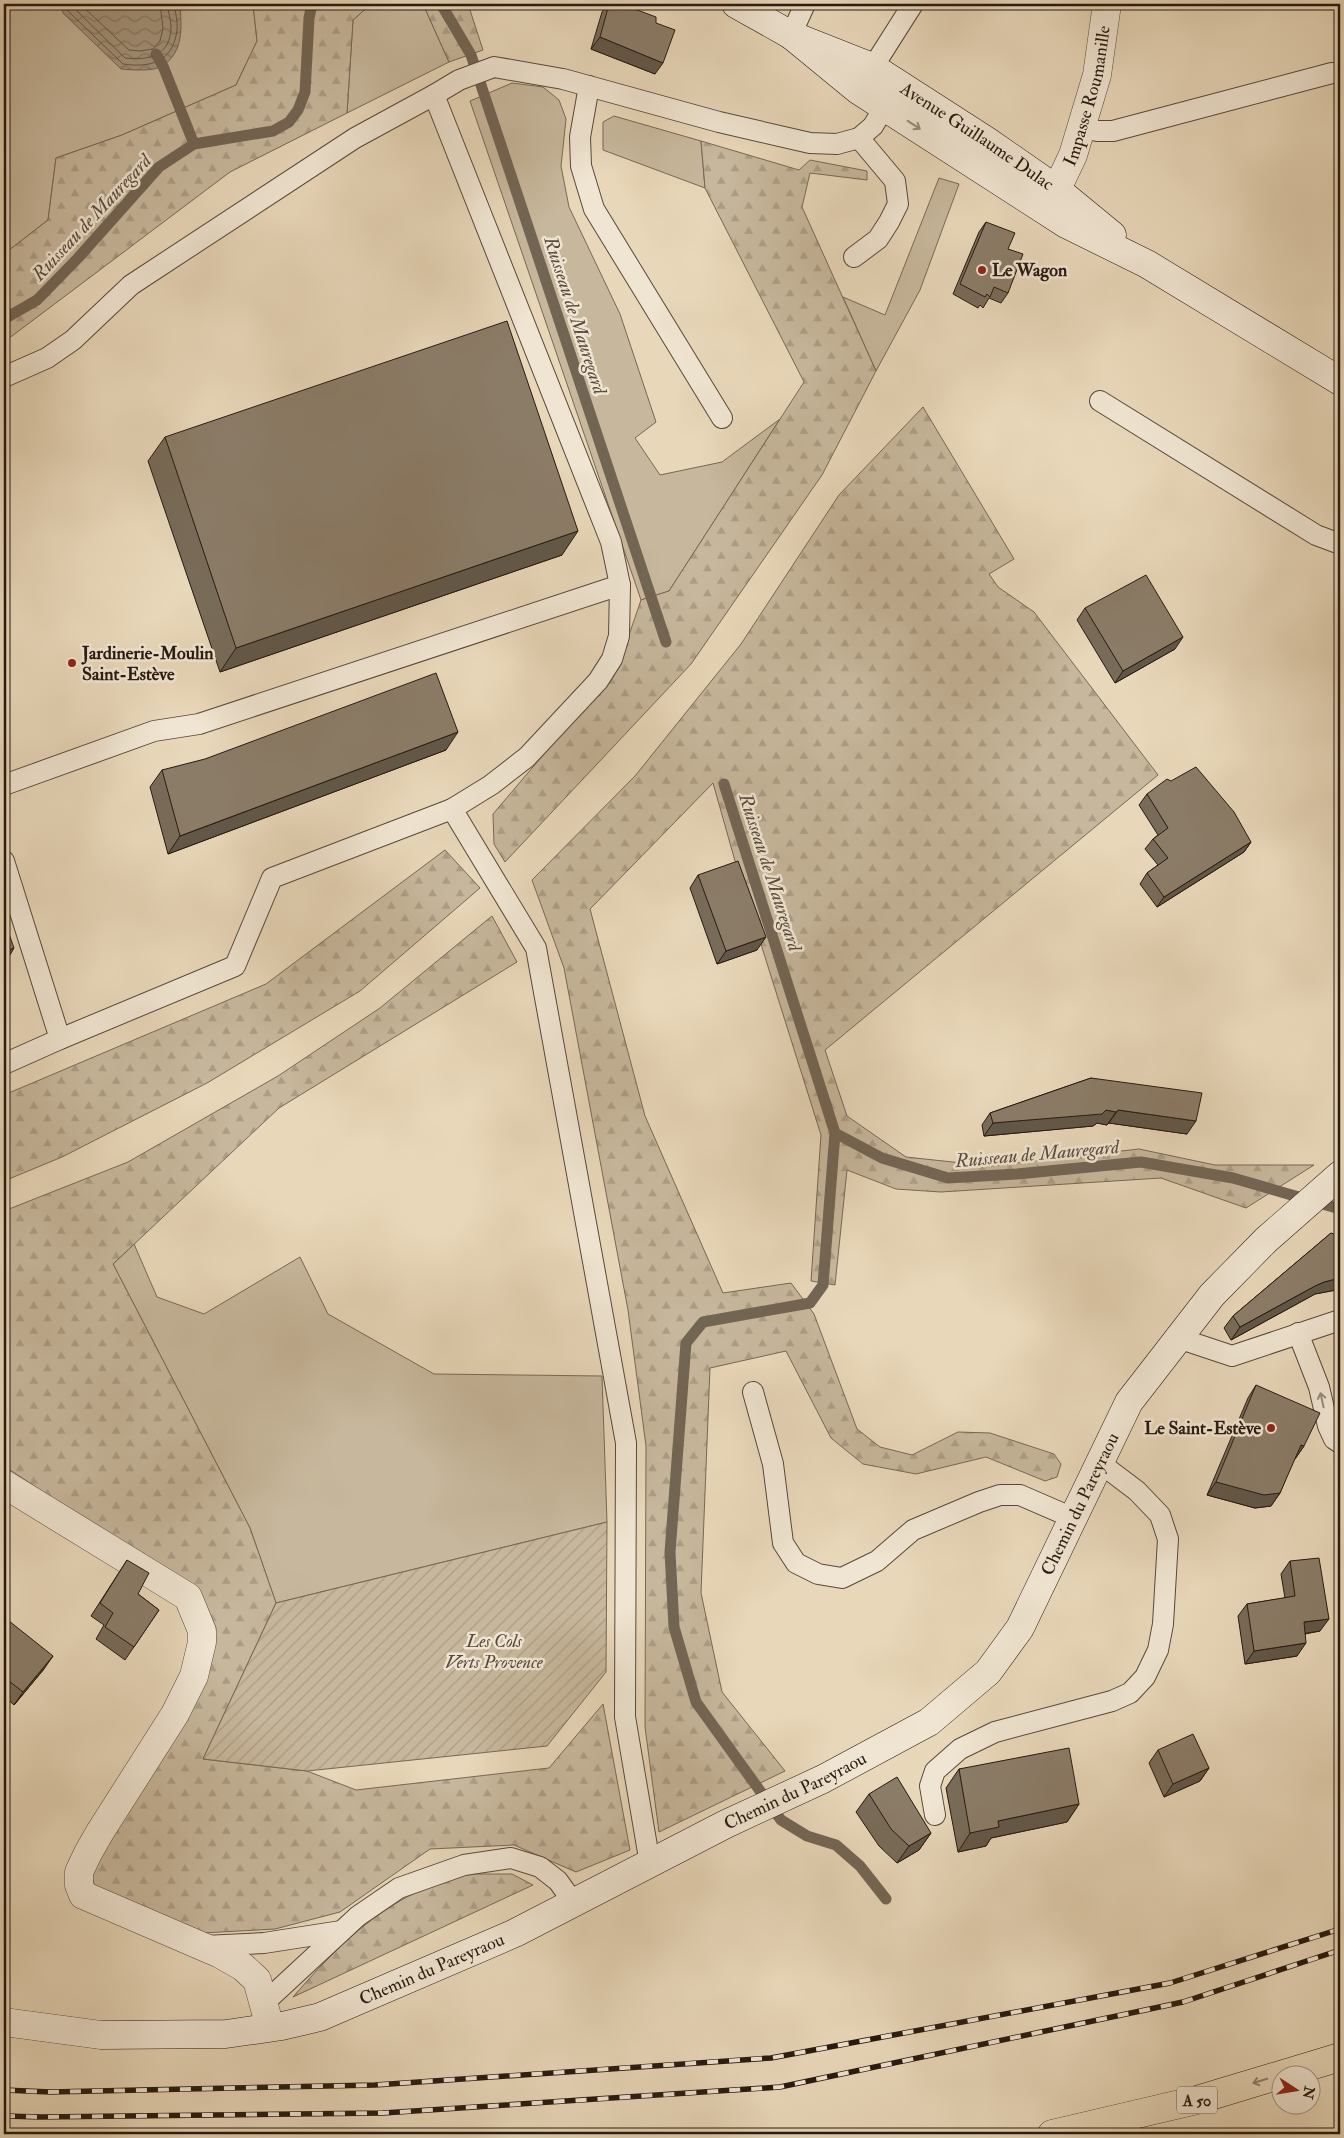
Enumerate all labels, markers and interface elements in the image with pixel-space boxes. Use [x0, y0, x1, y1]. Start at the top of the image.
street label: Impasse Roumanille [1058, 24, 1116, 170]
street label: Avenue Guillaume Dulac [895, 77, 1058, 196]
one-way arrow [907, 120, 921, 130]
water label: Ruisseau de Mauregard [26, 149, 157, 287]
water label: Ruisseau de Mauregard [538, 232, 612, 398]
place label: Le Wagon [992, 259, 1068, 282]
marker: Le Wagon [976, 264, 988, 276]
place label: Jardinerie-Moulin Saint-Estève [81, 642, 214, 686]
marker: Jardinerie-Moulin Saint-Estève [66, 657, 78, 669]
water label: Ruisseau de Mauregard [733, 789, 807, 955]
water label: Ruisseau de Mauregard [953, 1135, 1121, 1173]
one-way arrow [1317, 1392, 1326, 1408]
place label: Le Saint-Estève [1144, 1417, 1261, 1440]
marker: Le Saint-Estève [1265, 1422, 1277, 1434]
street label: Chemin du Pareyraou [1036, 1429, 1124, 1579]
park label: Les Cols Verts Provence [445, 1630, 544, 1674]
street label: Chemin du Pareyraou [720, 1747, 871, 1835]
street label: Chemin du Pareyraou [356, 1928, 508, 2011]
north arrow [1272, 2066, 1322, 2116]
one-way arrow [1252, 2077, 1268, 2087]
text: N [1299, 2084, 1318, 2101]
road number: A 50 [1177, 2086, 1217, 2114]

